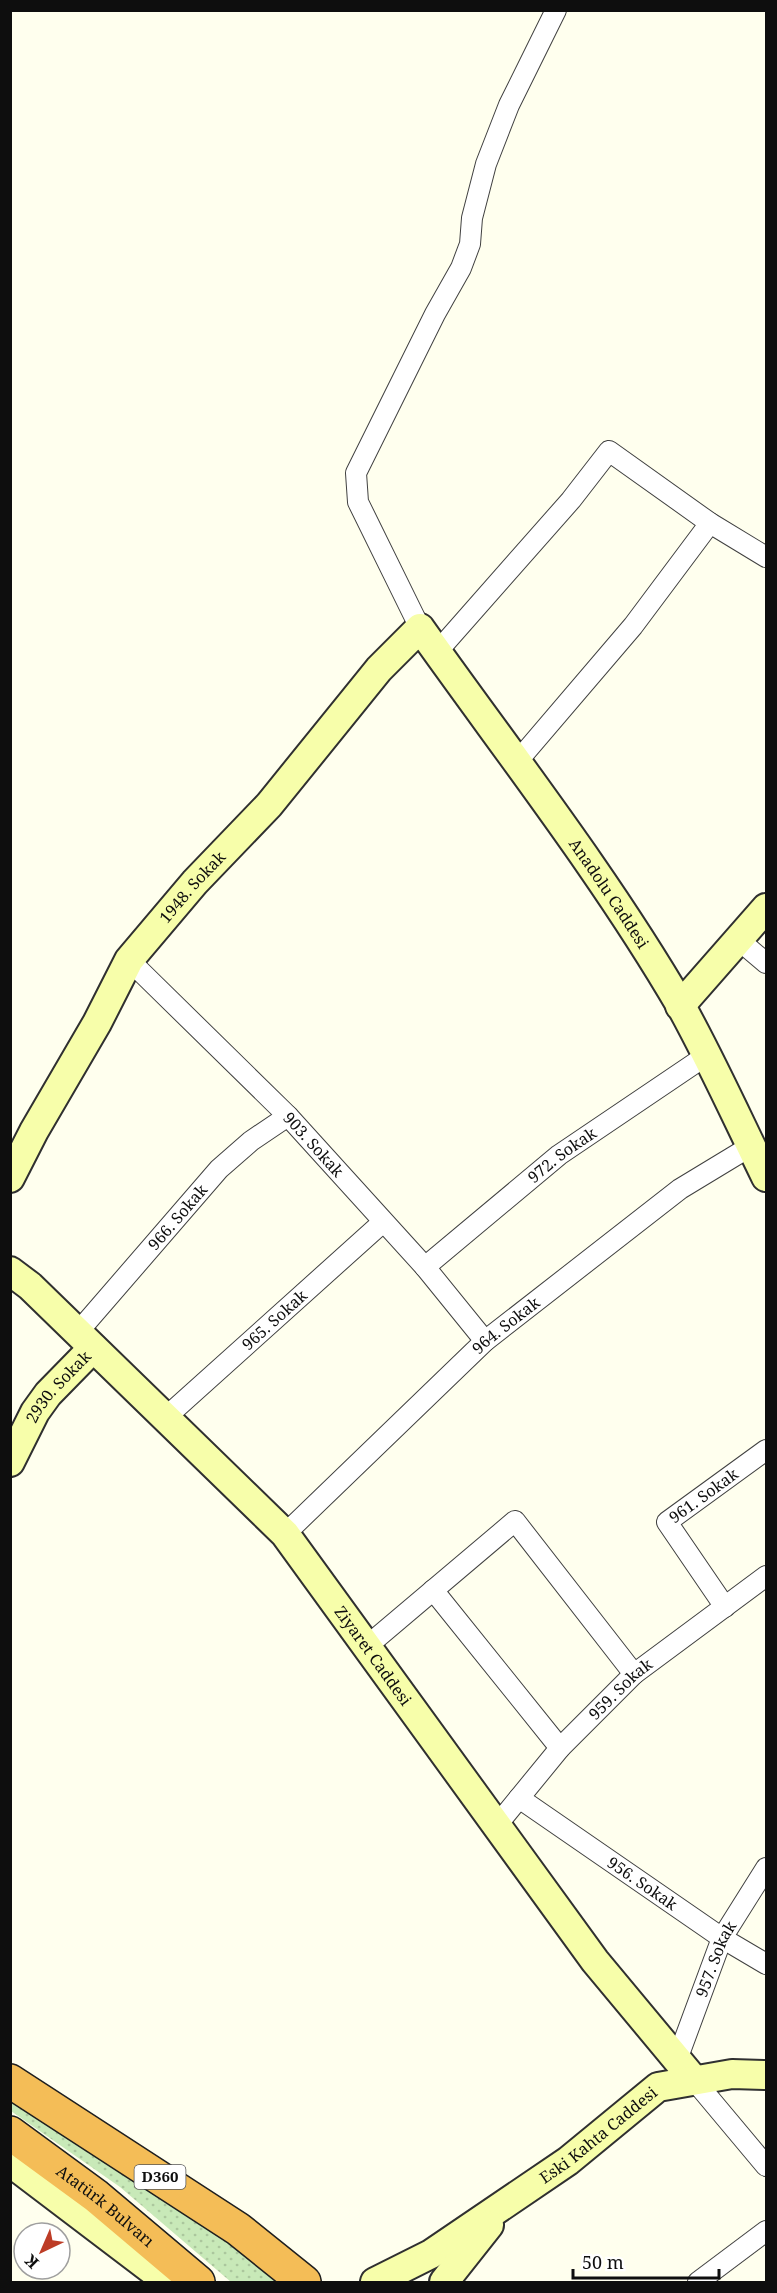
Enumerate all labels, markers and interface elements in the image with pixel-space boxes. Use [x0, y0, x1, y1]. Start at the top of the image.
street label: Anadolu Caddesi [564, 834, 654, 952]
street label: 1948. Sokak [154, 846, 231, 928]
street label: 903. Sokak [278, 1107, 349, 1182]
street label: 972. Sokak [523, 1122, 601, 1188]
street label: 966. Sokak [143, 1179, 213, 1255]
street label: 965. Sokak [237, 1284, 312, 1355]
street label: 964. Sokak [467, 1291, 545, 1359]
street label: 2930. Sokak [20, 1345, 96, 1427]
street label: 961. Sokak [664, 1462, 743, 1528]
street label: Ziyaret Caddesi [330, 1601, 417, 1710]
street label: 959. Sokak [583, 1653, 657, 1725]
street label: 956. Sokak [603, 1851, 682, 1915]
street label: 957. Sokak [690, 1916, 741, 2000]
street label: Eski Kahta Caddesi [535, 2081, 662, 2188]
street label: Atatürk Bulvarı [52, 2160, 159, 2252]
road number: D360 [134, 2165, 186, 2189]
north arrow [12, 2221, 72, 2281]
scale bar [573, 2242, 718, 2280]
text: K [20, 2250, 43, 2274]
text: 50 m [582, 2250, 624, 2274]

